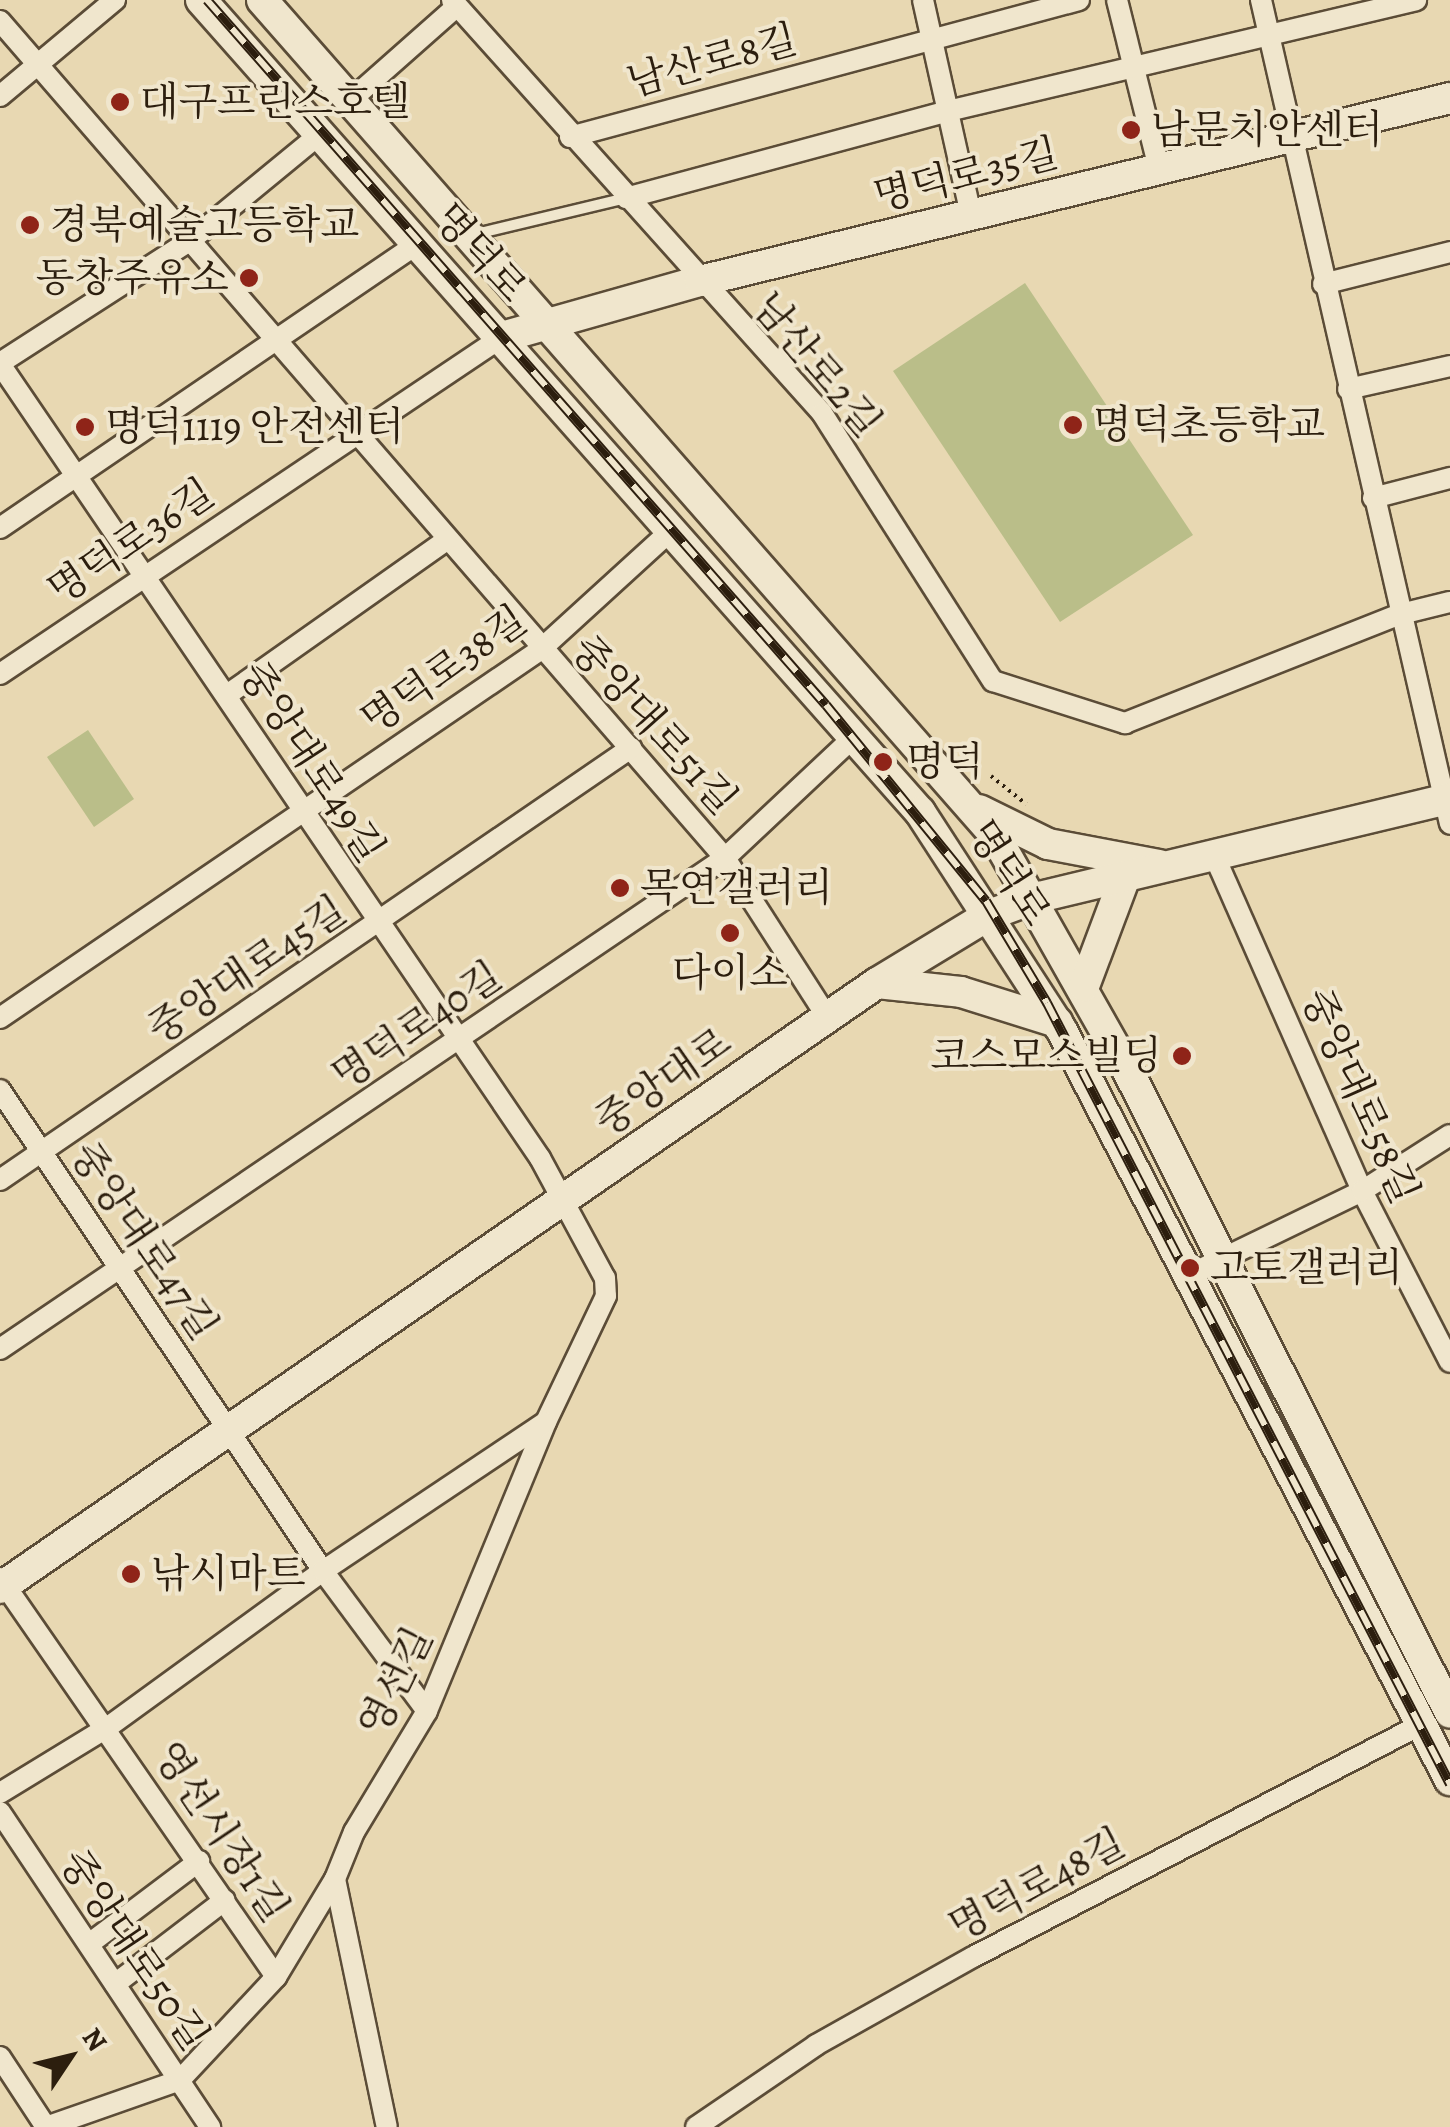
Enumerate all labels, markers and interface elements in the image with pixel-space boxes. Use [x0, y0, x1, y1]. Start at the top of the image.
street label: 남산로8길 [622, 15, 802, 107]
place label: 대구프린스호텔 [140, 78, 410, 126]
marker: 대구프린스호텔 [109, 91, 131, 113]
place label: 남문치안센터 [1151, 106, 1383, 154]
marker: 남문치안센터 [1120, 119, 1142, 141]
street label: 명덕로35길 [869, 129, 1063, 221]
street label: 명덕로 [423, 194, 537, 312]
place label: 경북예술고등학교 [50, 201, 359, 249]
marker: 경북예술고등학교 [19, 214, 41, 236]
place label: 동창주유소 [36, 254, 229, 302]
marker: 동창주유소 [238, 267, 260, 289]
street label: 남산로2길 [743, 283, 891, 447]
place label: 명덕초등학교 [1093, 401, 1325, 449]
place label: 명덕1119 안전센터 [105, 403, 404, 451]
marker: 명덕초등학교 [1062, 414, 1084, 436]
marker: 명덕1119 안전센터 [74, 416, 96, 438]
street label: 명덕로36길 [39, 469, 223, 615]
street label: 명덕로38길 [352, 596, 536, 744]
street label: 중앙대로51길 [561, 626, 747, 824]
street label: 중앙대로49길 [229, 653, 395, 871]
place label: 명덕 [906, 738, 983, 786]
marker: 명덕 [870, 749, 896, 775]
street label: 명덕로 [957, 811, 1061, 935]
place label: 목연갤러리 [640, 864, 833, 912]
marker: 목연갤러리 [609, 877, 631, 899]
street label: 중앙대로45길 [139, 886, 355, 1054]
marker: 다이소 [719, 922, 741, 944]
place label: 다이소 [672, 949, 788, 997]
street label: 명덕로40길 [323, 952, 511, 1100]
street label: 중앙대로58길 [1291, 981, 1429, 1211]
street label: 중앙대로 [586, 1018, 740, 1146]
place label: 코스모스빌딩 [930, 1032, 1162, 1080]
marker: 코스모스빌딩 [1171, 1045, 1193, 1067]
street label: 중앙대로47길 [60, 1133, 228, 1349]
place label: 고토갤러리 [1210, 1244, 1403, 1292]
marker: 고토갤러리 [1179, 1257, 1201, 1279]
place label: 낚시마트 [151, 1550, 306, 1598]
marker: 낚시마트 [120, 1563, 142, 1585]
street label: 영선길 [349, 1619, 443, 1745]
street label: 영선시장1길 [143, 1733, 299, 1931]
street label: 명덕로48길 [941, 1819, 1133, 1951]
street label: 중앙대로50길 [49, 1841, 219, 2059]
north arrow [20, 2007, 120, 2107]
text: N [73, 2021, 116, 2059]

